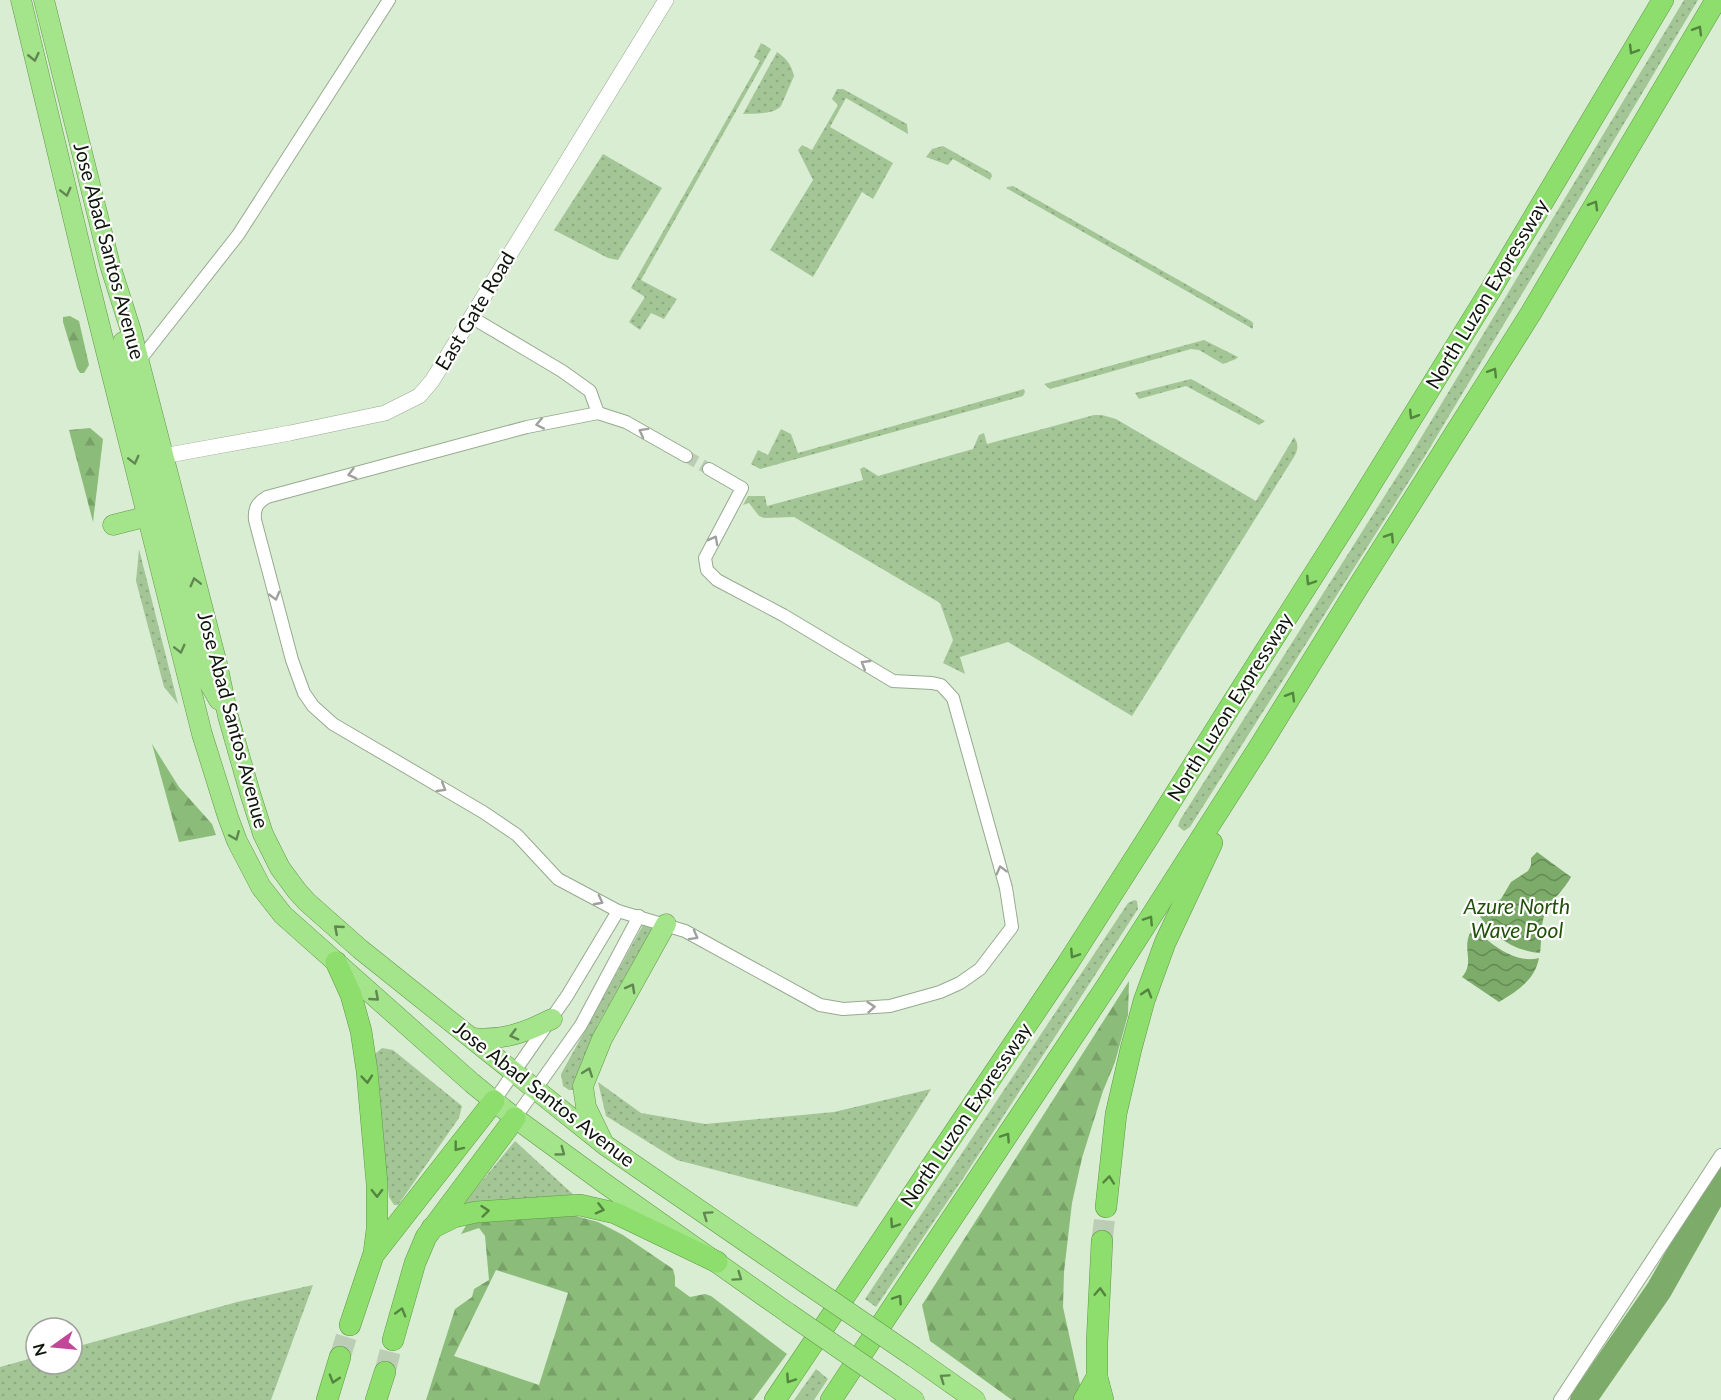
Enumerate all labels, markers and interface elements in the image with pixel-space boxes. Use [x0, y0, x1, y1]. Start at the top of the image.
one-way arrow [1691, 26, 1702, 36]
one-way arrow [1629, 44, 1640, 54]
one-way arrow [27, 52, 40, 62]
street label: Jose Abad Santos Avenue [69, 140, 150, 362]
one-way arrow [59, 187, 72, 197]
street label: North Luzon Expressway [1420, 194, 1553, 393]
one-way arrow [1587, 201, 1598, 211]
street label: East Gate Road [429, 247, 519, 374]
one-way arrow [1486, 368, 1498, 378]
one-way arrow [1409, 409, 1421, 419]
one-way arrow [536, 417, 546, 430]
one-way arrow [639, 428, 649, 439]
one-way arrow [126, 454, 139, 464]
one-way arrow [347, 467, 358, 479]
one-way arrow [1382, 533, 1394, 543]
one-way arrow [706, 535, 718, 546]
one-way arrow [1306, 574, 1317, 585]
one-way arrow [190, 577, 203, 587]
one-way arrow [268, 591, 281, 601]
street label: North Luzon Expressway [1161, 607, 1297, 805]
street label: Jose Abad Santos Avenue [193, 609, 274, 831]
one-way arrow [172, 644, 185, 654]
one-way arrow [861, 659, 871, 671]
one-way arrow [1283, 692, 1295, 702]
one-way arrow [436, 781, 446, 792]
one-way arrow [228, 830, 240, 841]
one-way arrow [996, 865, 1008, 876]
water label: Azure North Wave Pool [1463, 893, 1570, 942]
one-way arrow [592, 894, 603, 905]
one-way arrow [1142, 916, 1153, 927]
one-way arrow [334, 925, 345, 936]
one-way arrow [688, 929, 699, 940]
one-way arrow [1071, 947, 1082, 958]
one-way arrow [624, 984, 635, 994]
one-way arrow [1140, 988, 1152, 999]
one-way arrow [368, 990, 379, 1001]
one-way arrow [867, 1001, 876, 1014]
street label: Jose Abad Santos Avenue [449, 1015, 640, 1171]
street label: North Luzon Expressway [894, 1017, 1036, 1211]
one-way arrow [509, 1028, 520, 1040]
one-way arrow [580, 1067, 593, 1078]
one-way arrow [360, 1074, 373, 1083]
one-way arrow [999, 1132, 1010, 1143]
one-way arrow [454, 1140, 465, 1151]
one-way arrow [555, 1145, 566, 1156]
one-way arrow [1102, 1175, 1114, 1184]
one-way arrow [371, 1189, 383, 1198]
one-way arrow [594, 1202, 604, 1215]
one-way arrow [481, 1205, 490, 1218]
one-way arrow [702, 1211, 713, 1222]
one-way arrow [890, 1217, 901, 1228]
one-way arrow [731, 1270, 742, 1281]
one-way arrow [1093, 1288, 1106, 1297]
one-way arrow [891, 1295, 902, 1306]
one-way arrow [394, 1307, 406, 1318]
north arrow [24, 1316, 84, 1376]
text: N [28, 1342, 50, 1358]
one-way arrow [786, 1372, 797, 1383]
one-way arrow [328, 1373, 341, 1384]
one-way arrow [940, 1375, 951, 1386]

